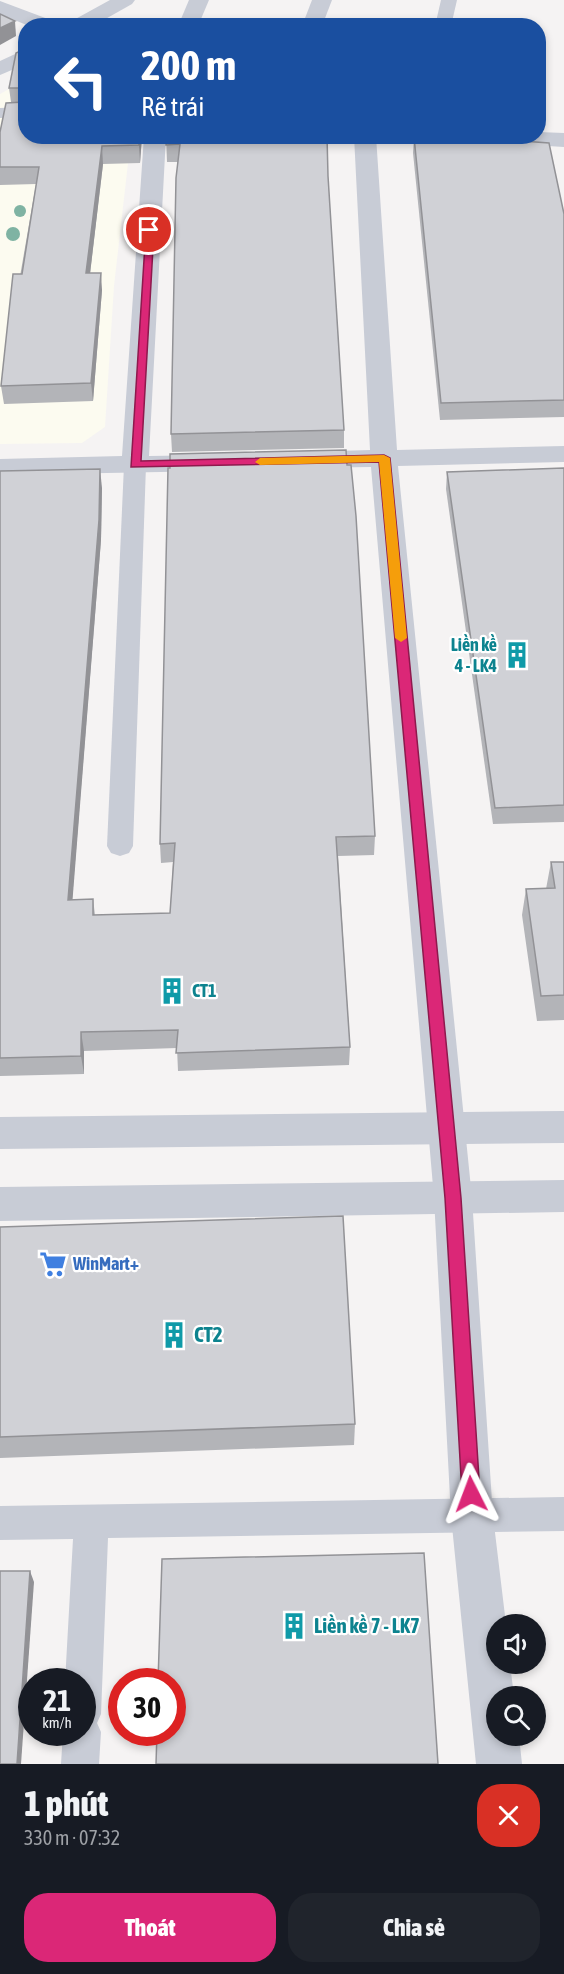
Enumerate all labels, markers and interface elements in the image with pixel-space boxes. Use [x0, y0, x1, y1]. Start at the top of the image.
text: 200 m [141, 41, 236, 89]
icon: left [42, 42, 120, 120]
text: Rẽ trái [141, 91, 204, 122]
pin [123, 204, 174, 255]
icon: arrive [132, 213, 165, 246]
place label: Liền kề 4 - LK4 [451, 634, 497, 676]
building icon: Liền kề 4 - LK4 [502, 640, 532, 670]
building icon: CT1 [157, 976, 187, 1006]
place label: CT1 [192, 980, 216, 1001]
supermarket icon: WinMart+ [38, 1249, 68, 1279]
place label: WinMart+ [72, 1253, 139, 1274]
building icon: CT2 [159, 1320, 189, 1350]
place label: CT2 [194, 1322, 223, 1346]
position arrow [439, 1462, 503, 1526]
building icon: Liền kề 7 - LK7 [279, 1611, 309, 1641]
place label: Liền kề 7 - LK7 [314, 1613, 420, 1637]
map controls [486, 1614, 546, 1746]
button: sound [486, 1614, 546, 1674]
speed limit sign: 30 [108, 1668, 186, 1746]
text: 21 [43, 1683, 71, 1717]
button: search [486, 1686, 546, 1746]
text: km/h [42, 1714, 72, 1731]
text: 1 phút [24, 1782, 108, 1824]
button: close [477, 1784, 540, 1847]
text: 330 m · 07:32 [24, 1826, 120, 1849]
button: Thoát [24, 1893, 276, 1962]
button: Chia sẻ [288, 1893, 540, 1962]

